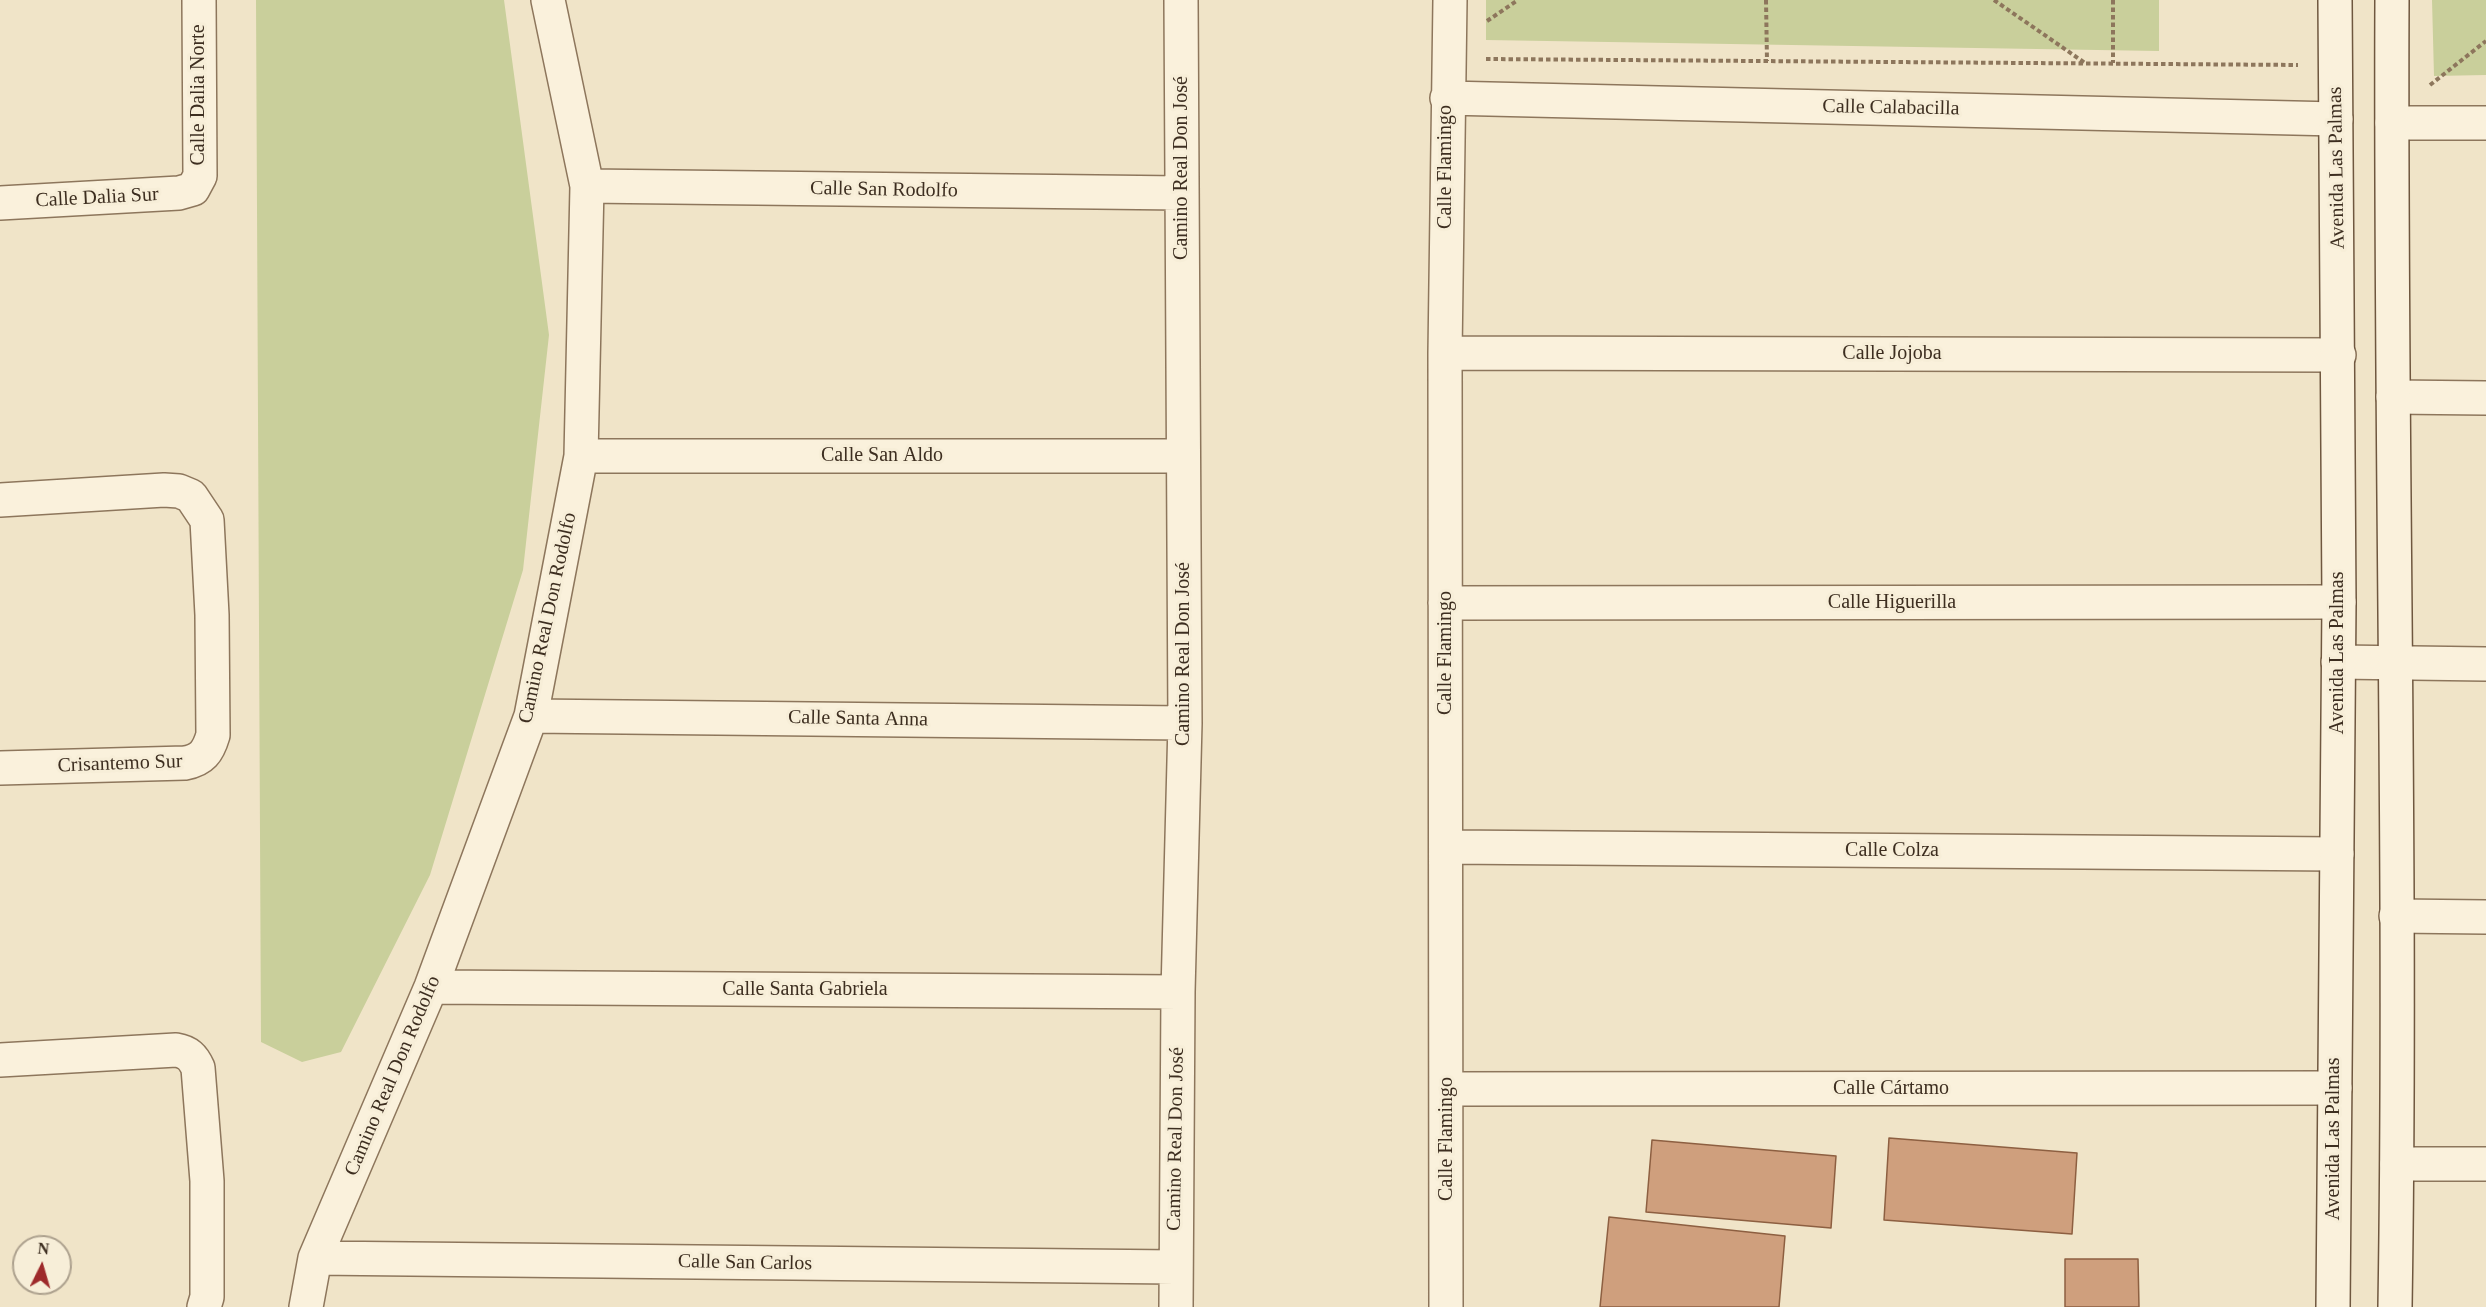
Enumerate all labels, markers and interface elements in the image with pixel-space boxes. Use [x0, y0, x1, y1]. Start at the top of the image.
street label: Calle Dalia Norte [187, 24, 211, 166]
street label: Camino Real Don José [1170, 76, 1194, 260]
street label: Avenida Las Palmas [2324, 86, 2350, 250]
street label: Calle Calabacilla [1822, 95, 1960, 121]
street label: Calle Flamingo [1434, 105, 1458, 229]
street label: Calle San Rodolfo [810, 177, 958, 203]
street label: Calle Dalia Sur [35, 183, 159, 213]
street label: Calle Jojoba [1842, 342, 1942, 366]
street label: Calle San Aldo [821, 444, 943, 468]
street label: Camino Real Don Rodolfo [514, 510, 582, 726]
street label: Camino Real Don José [1172, 562, 1196, 746]
street label: Avenida Las Palmas [2326, 572, 2350, 734]
street label: Calle Flamingo [1434, 591, 1458, 715]
street label: Calle Higuerilla [1828, 591, 1956, 615]
street label: Calle Santa Anna [788, 706, 928, 732]
street label: Crisantemo Sur [57, 750, 183, 778]
street label: Calle Colza [1845, 839, 1939, 863]
street label: Camino Real Don Rodolfo [340, 972, 446, 1180]
street label: Calle Santa Gabriela [722, 978, 888, 1002]
street label: Camino Real Don José [1162, 1047, 1190, 1231]
street label: Avenida Las Palmas [2322, 1058, 2346, 1220]
street label: Calle Flamingo [1435, 1077, 1459, 1201]
street label: Calle Cártamo [1833, 1077, 1949, 1101]
north arrow [12, 1235, 72, 1295]
text: N [37, 1240, 50, 1258]
street label: Calle San Carlos [678, 1250, 812, 1276]

